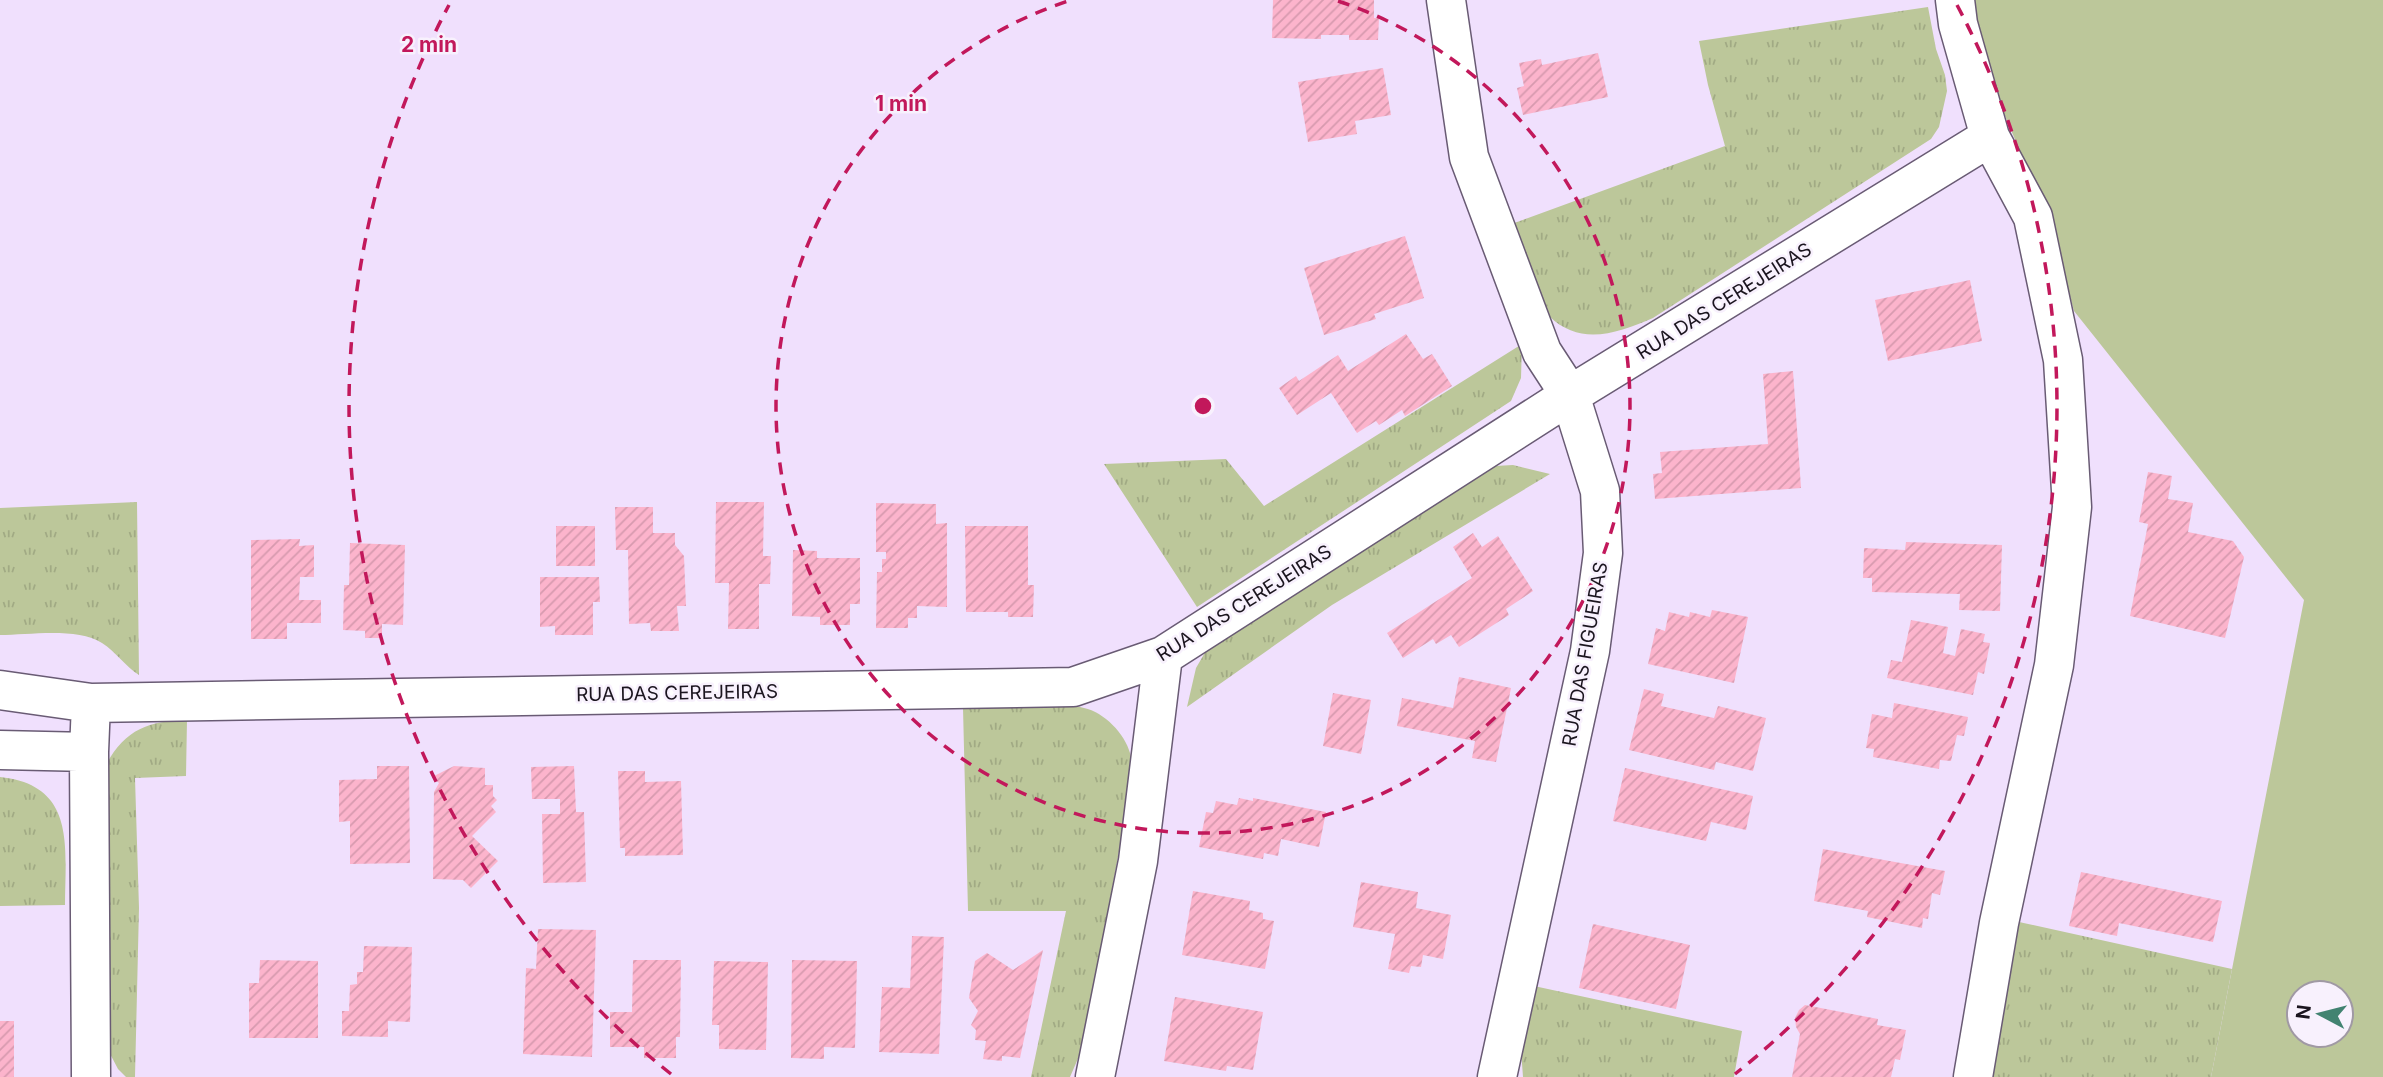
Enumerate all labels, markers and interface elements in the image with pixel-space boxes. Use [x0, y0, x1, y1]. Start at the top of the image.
text: 2 min [401, 32, 457, 57]
text: 1 min [875, 91, 927, 116]
street label: RUA DAS CEREJEIRAS [1632, 238, 1816, 364]
centre of rings [1191, 394, 1215, 418]
street label: RUA DAS CEREJEIRAS [1152, 540, 1336, 666]
street label: RUA DAS FIGUEIRAS [1557, 560, 1613, 748]
street label: RUA DAS CEREJEIRAS [576, 680, 778, 706]
north arrow [2285, 979, 2355, 1049]
text: N [2291, 1003, 2316, 1021]

